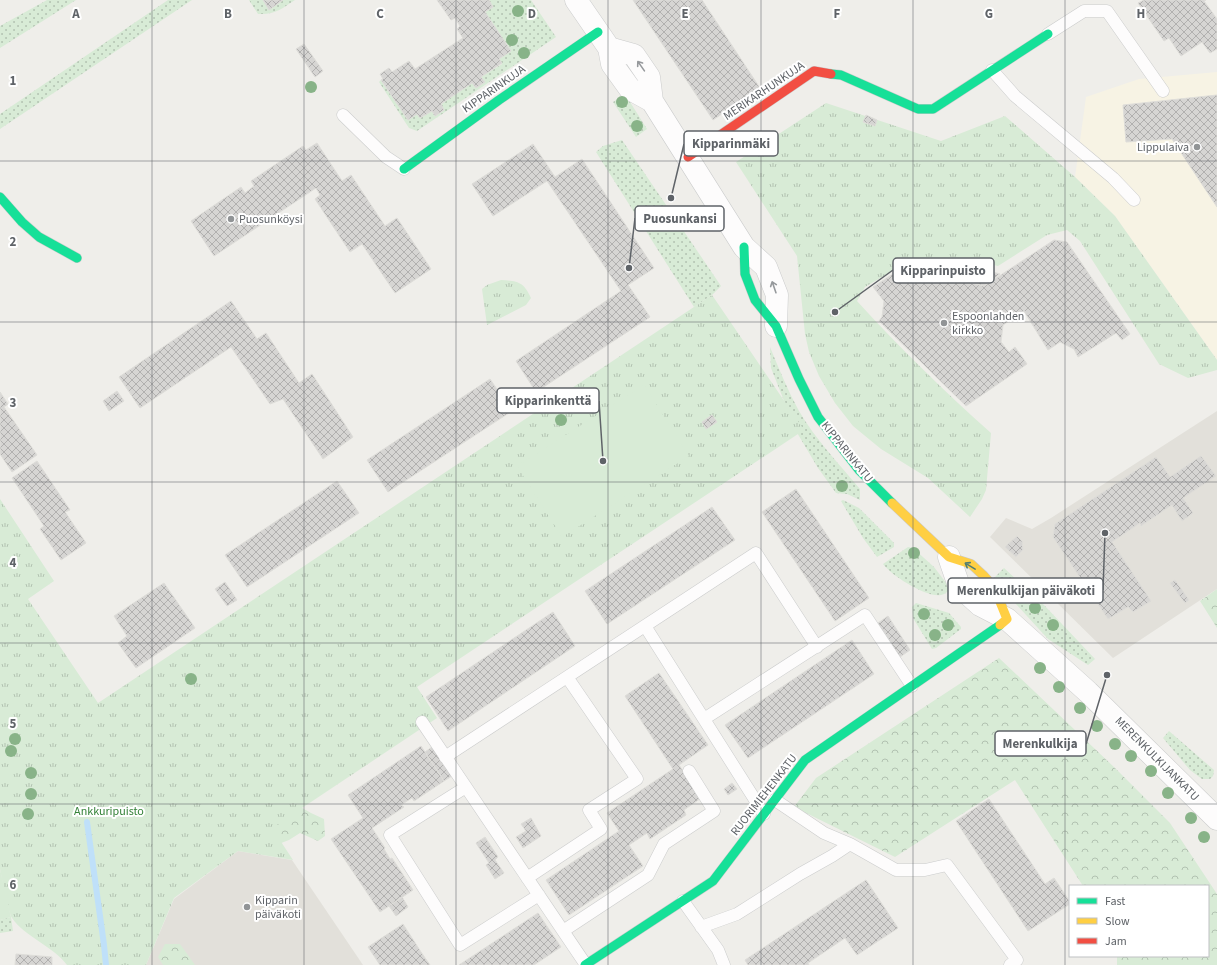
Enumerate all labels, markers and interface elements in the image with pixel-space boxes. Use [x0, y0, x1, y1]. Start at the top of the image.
text: A [71, 5, 80, 23]
text: B [224, 5, 232, 23]
text: C [376, 5, 384, 23]
text: D [528, 5, 536, 23]
text: E [681, 5, 689, 23]
text: F [834, 5, 841, 23]
text: G [985, 5, 993, 23]
text: H [1137, 5, 1145, 23]
street label: MERIKARHUNKUJA [720, 57, 808, 125]
one-way arrow [637, 60, 645, 71]
street label: KIPPARINKUJA [459, 61, 529, 117]
text: 1 [10, 72, 17, 90]
callout: Kipparinmäki [684, 131, 778, 156]
text: Kipparinmäki [692, 135, 770, 153]
place label: Lippulaiva [1137, 139, 1189, 156]
marker: Lippulaiva [1192, 142, 1202, 152]
callout: Puosunkansi [635, 206, 724, 231]
text: Puosunkansi [643, 210, 717, 228]
place label: Puosunköysi [239, 211, 303, 228]
marker: Puosunköysi [226, 214, 236, 224]
text: 2 [10, 233, 17, 251]
callout: Kipparinpuisto [893, 258, 994, 283]
text: Kipparinpuisto [900, 262, 986, 280]
one-way arrow [770, 281, 777, 294]
place label: Espoonlahden kirkko [952, 308, 1024, 339]
marker: Espoonlahden kirkko [939, 318, 949, 328]
callout: Kipparinkenttä [497, 388, 599, 413]
text: Kipparinkenttä [505, 392, 591, 410]
text: 3 [10, 394, 17, 412]
street label: KIPPARINKATU [817, 418, 877, 486]
text: 4 [10, 554, 17, 572]
one-way arrow [964, 561, 976, 569]
callout: Merenkulkijan päiväkoti [948, 578, 1103, 603]
text: Merenkulkijan päiväkoti [957, 582, 1095, 600]
street label: MERENKULKIJANKATU [1111, 713, 1203, 805]
text: 5 [10, 715, 17, 733]
callout: Merenkulkija [995, 731, 1086, 756]
text: Merenkulkija [1002, 735, 1078, 753]
street label: RUORIMIEHENKATU [727, 751, 801, 839]
park label: Ankkuripuisto [74, 803, 144, 820]
text: 6 [10, 876, 17, 894]
legend [1069, 885, 1209, 957]
place label: Kipparin päiväkoti [255, 892, 301, 923]
text: Fast [1105, 893, 1125, 910]
marker: Kipparin päiväkoti [242, 902, 252, 912]
text: Slow [1105, 913, 1130, 930]
text: Jam [1105, 933, 1127, 950]

